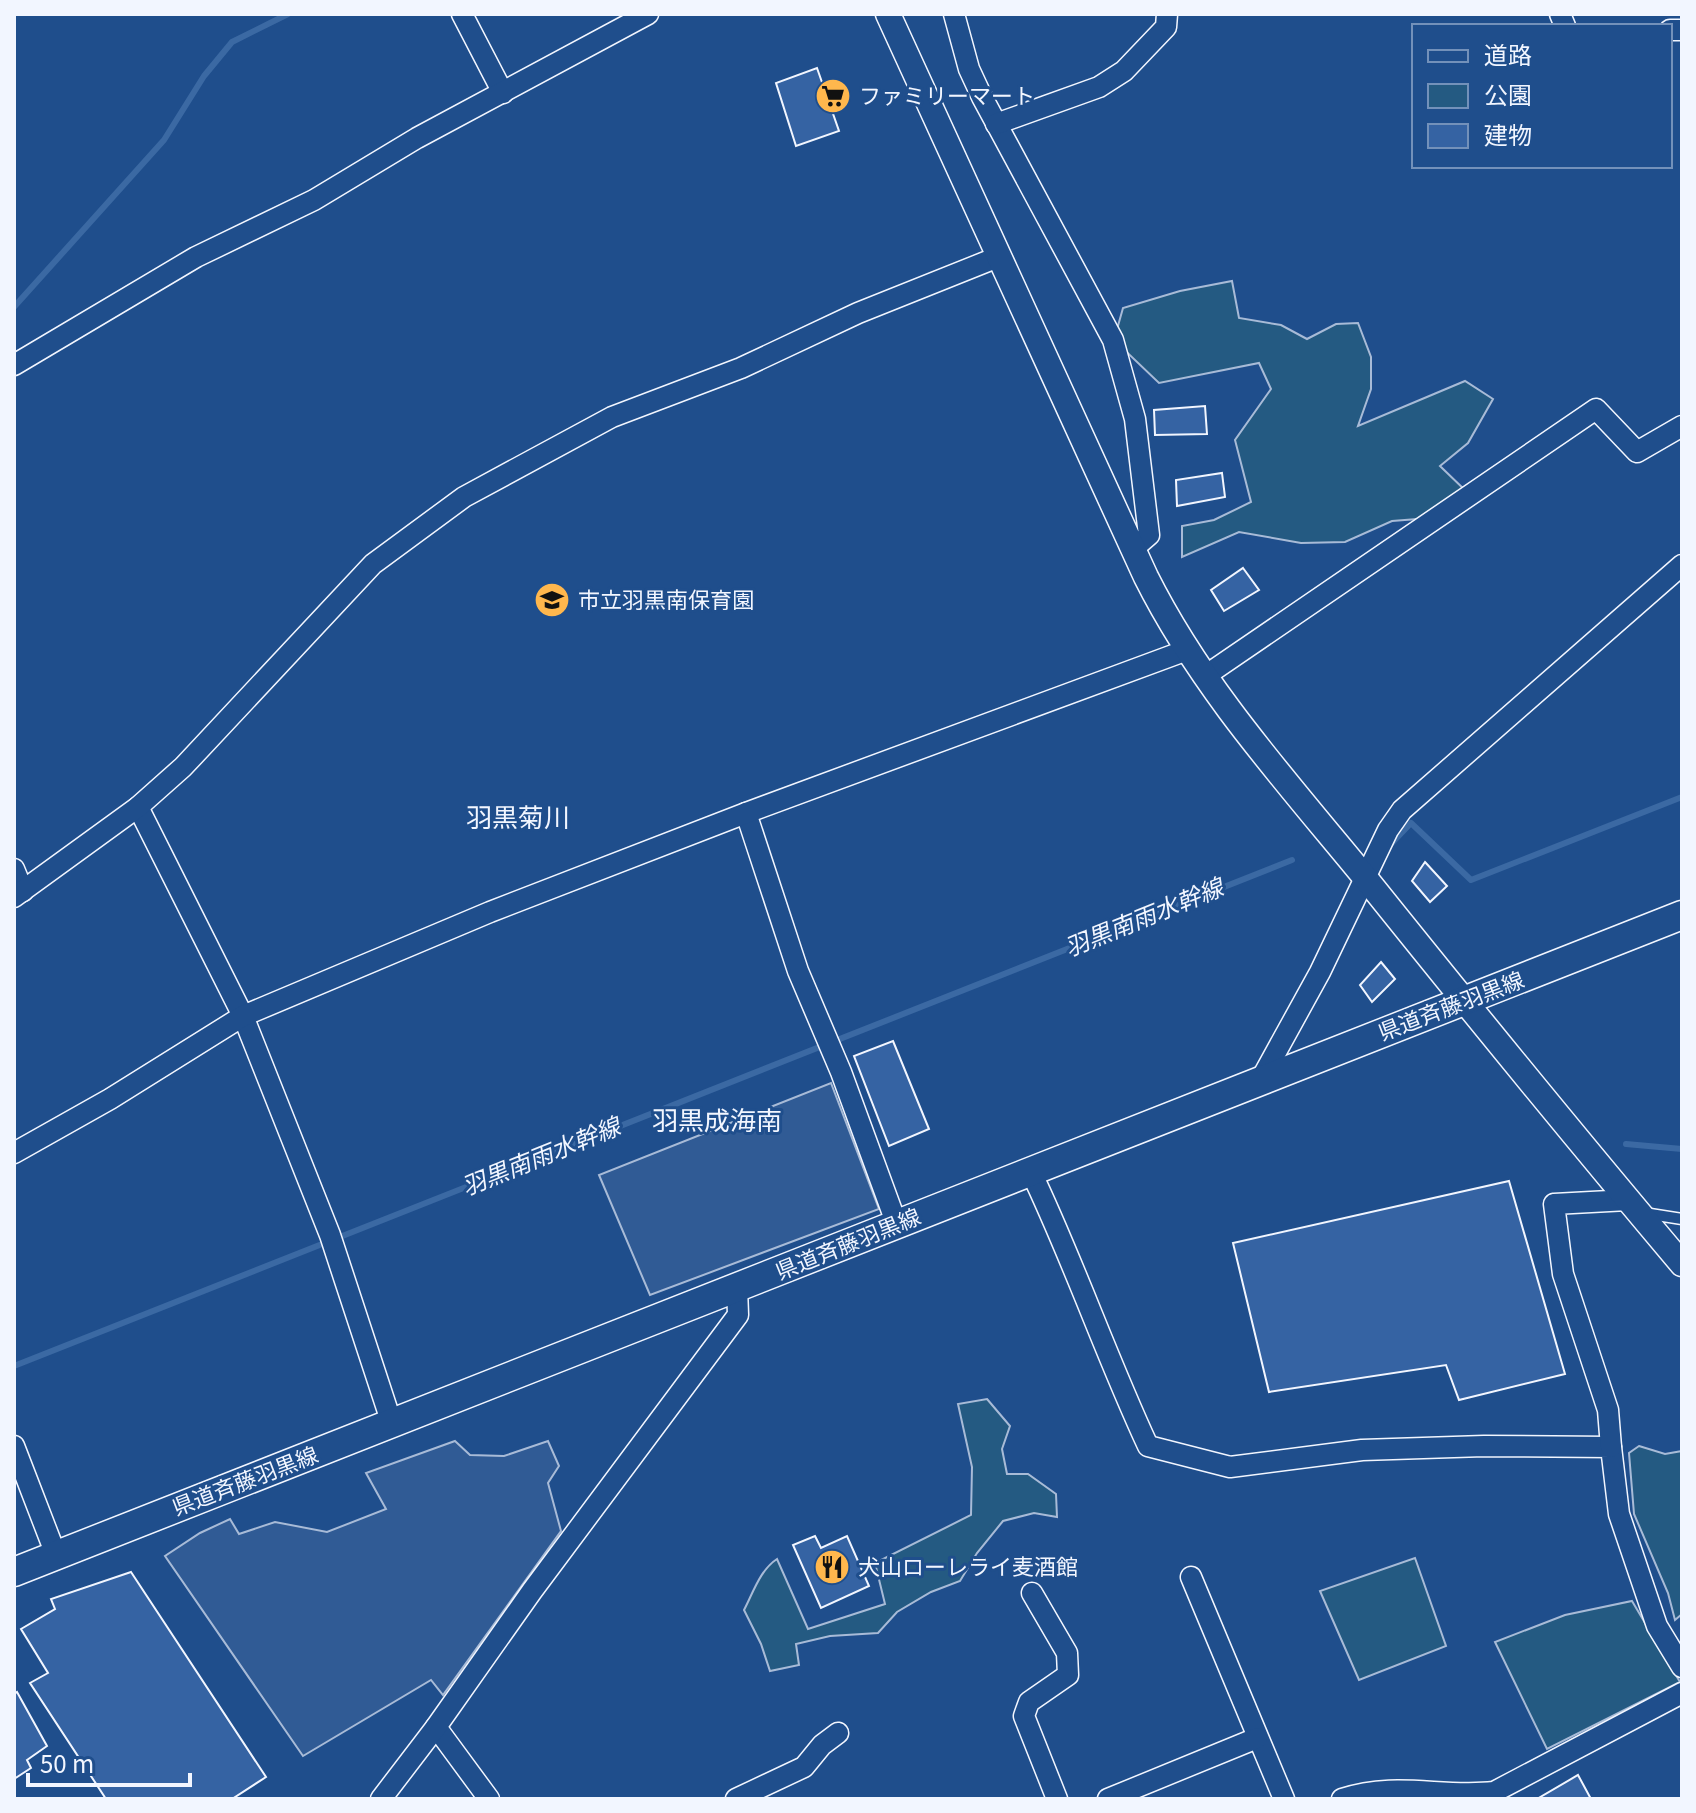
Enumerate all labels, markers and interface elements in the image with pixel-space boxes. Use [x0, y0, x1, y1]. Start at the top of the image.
legend [1412, 24, 1672, 168]
text: 道路 [1484, 36, 1532, 71]
text: 公園 [1484, 76, 1532, 111]
supermarket icon: ファミリーマート [814, 77, 852, 115]
place label: ファミリーマート [859, 78, 1035, 110]
text: 建物 [1484, 116, 1532, 151]
school or university icon: 市立羽黒南保育園 [533, 581, 571, 619]
place label: 市立羽黒南保育園 [578, 582, 754, 614]
district label: 羽黒菊川 [466, 797, 570, 834]
water label: 羽黒南雨水幹線 [1059, 867, 1230, 963]
street label: 県道斉藤羽黒線 [1373, 962, 1528, 1047]
district label: 羽黒成海南 [652, 1100, 782, 1137]
water label: 羽黒南雨水幹線 [456, 1106, 627, 1202]
street label: 県道斉藤羽黒線 [770, 1198, 925, 1286]
street label: 県道斉藤羽黒線 [167, 1437, 322, 1522]
restaurant icon: 犬山ローレライ麦酒館 [813, 1548, 851, 1586]
place label: 犬山ローレライ麦酒館 [858, 1549, 1078, 1581]
scale bar [28, 1737, 190, 1787]
text: 50 m [40, 1745, 94, 1780]

